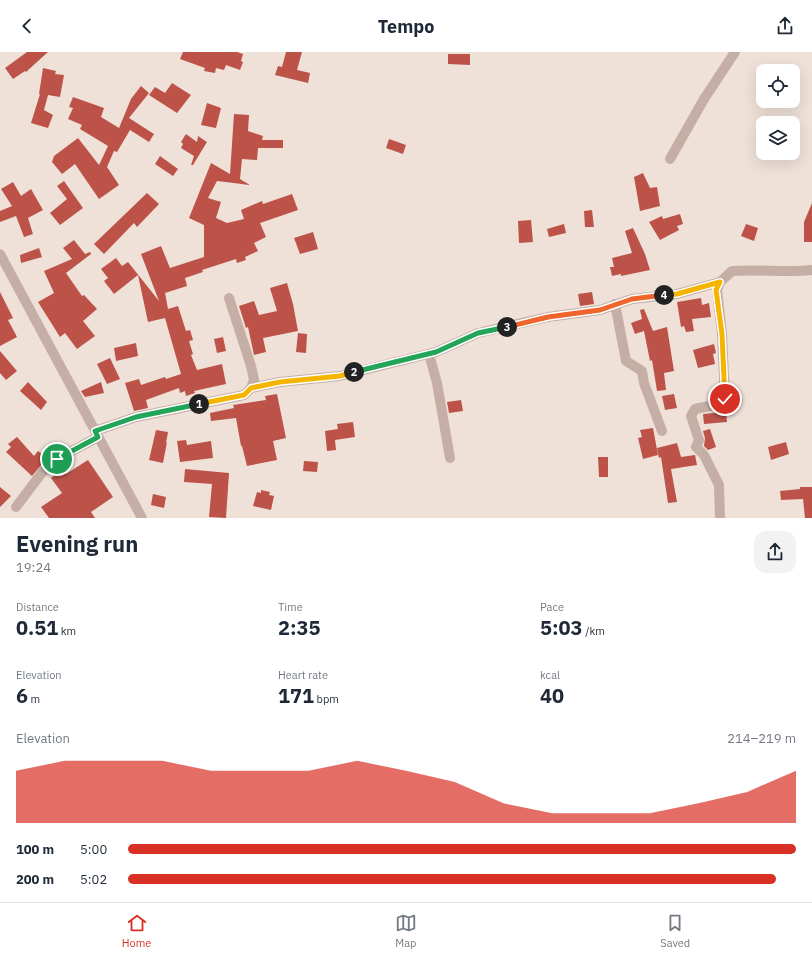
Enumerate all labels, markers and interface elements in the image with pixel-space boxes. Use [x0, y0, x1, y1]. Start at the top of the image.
icon: back [16, 15, 38, 37]
text: Tempo [378, 15, 434, 38]
icon: share [774, 15, 796, 37]
map controls [756, 64, 800, 160]
button: locate [756, 64, 800, 108]
button: layers [756, 116, 800, 160]
pin: 4 [654, 285, 674, 305]
text: 4 [661, 288, 667, 302]
pin: 3 [497, 317, 517, 337]
text: 3 [504, 320, 510, 334]
pin: 2 [344, 362, 364, 382]
text: 2 [351, 365, 357, 379]
pin [708, 382, 742, 416]
icon: check [714, 388, 736, 410]
pin: 1 [189, 394, 209, 414]
text: 1 [196, 397, 202, 411]
pin [40, 442, 74, 476]
icon: arrive [46, 448, 68, 470]
text: Evening run [16, 529, 138, 558]
button: share [754, 531, 796, 573]
text: 19:24 [16, 559, 51, 576]
text: Distance [16, 600, 59, 614]
text: Time [278, 600, 303, 614]
text: Pace [540, 600, 564, 614]
text: 0.51 [16, 614, 58, 641]
text: 2:35 [278, 614, 321, 641]
text: 5:03 [540, 614, 583, 641]
text: km [58, 624, 76, 638]
text: /km [583, 624, 605, 638]
text: Elevation [16, 668, 62, 682]
text: Heart rate [278, 668, 328, 682]
text: kcal [540, 668, 560, 682]
text: 6 [16, 682, 28, 709]
text: 171 [278, 682, 314, 709]
text: 40 [540, 682, 564, 709]
text: m [28, 692, 40, 706]
text: bpm [314, 692, 339, 706]
text: Elevation [16, 730, 70, 747]
text: 214–219 m [727, 730, 796, 747]
text: 100 m [16, 841, 54, 858]
text: 5:00 [80, 841, 107, 858]
text: 200 m [16, 871, 54, 888]
text: 5:02 [80, 871, 107, 888]
tab: Home [122, 912, 151, 950]
tab: Map [395, 912, 417, 950]
tab: Saved [660, 912, 690, 950]

